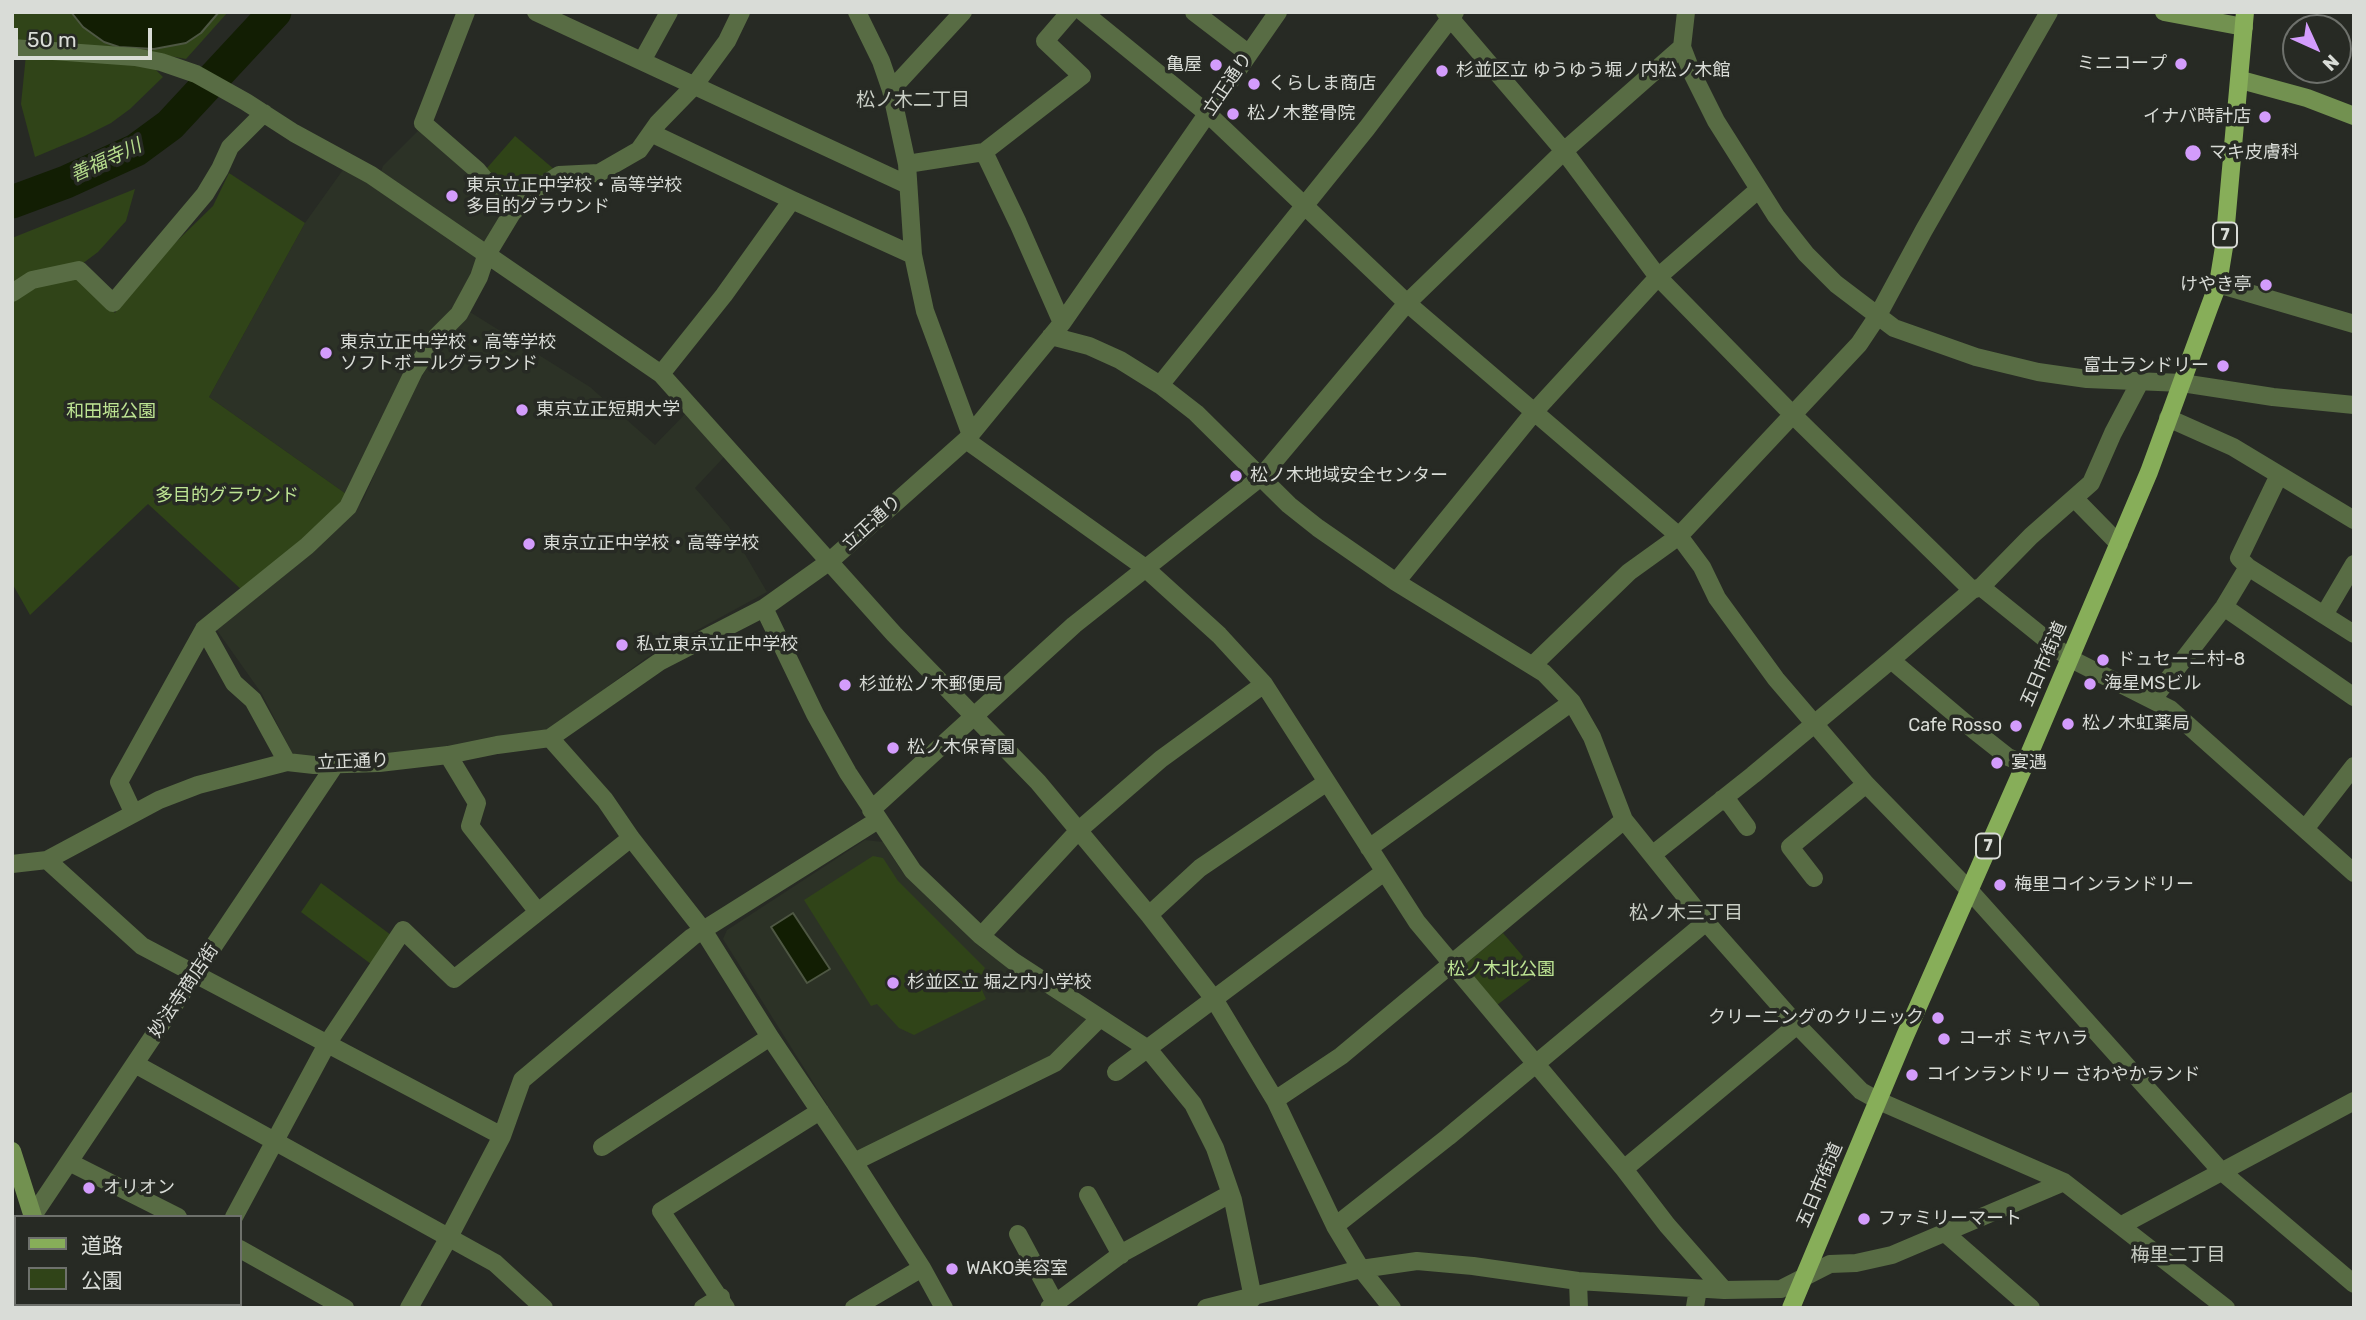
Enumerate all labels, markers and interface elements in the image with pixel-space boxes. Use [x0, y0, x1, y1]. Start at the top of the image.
scale bar [18, 14, 156, 58]
north arrow [2282, 14, 2352, 84]
text: 50 m [27, 27, 77, 52]
street label: 立正通り [1199, 48, 1257, 120]
text: N [2318, 50, 2344, 76]
place label: ミニコープ [2077, 53, 2167, 75]
place label: 亀屋 [1166, 54, 1202, 76]
marker: ミニコープ [2173, 56, 2189, 72]
marker: 亀屋 [1208, 57, 1224, 73]
place label: 杉並区立 ゆうゆう堀ノ内松ノ木館 [1456, 60, 1730, 82]
marker: 杉並区立 ゆうゆう堀ノ内松ノ木館 [1434, 63, 1450, 79]
place label: くらしま商店 [1268, 73, 1376, 95]
marker: くらしま商店 [1246, 76, 1262, 92]
district label: 松ノ木二丁目 [856, 90, 970, 112]
place label: 松ノ木整骨院 [1247, 103, 1355, 125]
marker: 松ノ木整骨院 [1225, 106, 1241, 122]
place label: イナバ時計店 [2143, 106, 2251, 128]
marker: イナバ時計店 [2257, 109, 2273, 125]
water label: 善福寺川 [67, 135, 145, 187]
place label: マキ皮膚科 [2209, 142, 2299, 164]
marker: マキ皮膚科 [2183, 143, 2203, 163]
place label: 東京立正中学校・高等学校 多目的グラウンド [466, 175, 682, 218]
marker: 東京立正中学校・高等学校 多目的グラウンド [444, 188, 460, 204]
road number: 7 [2213, 222, 2237, 247]
place label: けやき亭 [2180, 274, 2252, 296]
marker: けやき亭 [2258, 277, 2274, 293]
place label: 東京立正中学校・高等学校 ソフトボールグラウンド [340, 332, 556, 374]
marker: 東京立正中学校・高等学校 ソフトボールグラウンド [318, 345, 334, 361]
place label: 富士ランドリー [2083, 355, 2209, 377]
marker: 富士ランドリー [2215, 358, 2231, 374]
place label: 東京立正短期大学 [536, 399, 680, 421]
park label: 和田堀公園 [66, 401, 156, 423]
marker: 東京立正短期大学 [514, 402, 530, 418]
place label: 松ノ木地域安全センター [1250, 465, 1448, 487]
marker: 松ノ木地域安全センター [1228, 468, 1244, 484]
park label: 多目的グラウンド [155, 485, 299, 507]
street label: 立正通り [838, 491, 906, 555]
place label: 東京立正中学校・高等学校 [543, 533, 759, 555]
marker: 東京立正中学校・高等学校 [521, 536, 537, 552]
street label: 五日市街道 [2016, 618, 2072, 710]
place label: 私立東京立正中学校 [636, 634, 798, 656]
marker: 私立東京立正中学校 [614, 637, 630, 653]
place label: ドュセーニ村-8 [2117, 649, 2245, 671]
marker: ドュセーニ村-8 [2095, 652, 2111, 668]
place label: 海星MSビル [2104, 673, 2201, 695]
place label: 杉並松ノ木郵便局 [859, 674, 1003, 696]
marker: 海星MSビル [2082, 676, 2098, 692]
marker: 杉並松ノ木郵便局 [837, 677, 853, 693]
place label: 松ノ木虹薬局 [2082, 713, 2190, 735]
place label: Cafe Rosso [1908, 715, 2002, 737]
marker: 松ノ木虹薬局 [2060, 716, 2076, 732]
marker: Cafe Rosso [2008, 718, 2024, 734]
place label: 松ノ木保育園 [907, 737, 1015, 759]
marker: 松ノ木保育園 [885, 740, 901, 756]
street label: 立正通り [317, 750, 389, 774]
place label: 宴遇 [2011, 752, 2047, 774]
marker: 宴遇 [1989, 755, 2005, 771]
road number: 7 [1976, 834, 2000, 859]
place label: 梅里コインランドリー [2014, 874, 2194, 896]
marker: 梅里コインランドリー [1992, 877, 2008, 893]
district label: 松ノ木三丁目 [1629, 903, 1743, 925]
street label: 妙法寺商店街 [145, 940, 223, 1042]
park label: 松ノ木北公園 [1447, 959, 1555, 981]
place label: 杉並区立 堀之内小学校 [907, 972, 1091, 994]
marker: 杉並区立 堀之内小学校 [885, 975, 901, 991]
place label: クリーニングのクリニック [1708, 1007, 1924, 1029]
marker: クリーニングのクリニック [1930, 1010, 1946, 1026]
place label: コーポ ミヤハラ [1958, 1028, 2088, 1050]
marker: コーポ ミヤハラ [1936, 1031, 1952, 1047]
place label: コインランドリー さわやかランド [1926, 1064, 2200, 1086]
marker: コインランドリー さわやかランド [1904, 1067, 1920, 1083]
street label: 五日市街道 [1792, 1139, 1848, 1231]
place label: オリオン [103, 1177, 175, 1199]
marker: オリオン [81, 1180, 97, 1196]
place label: ファミリーマート [1878, 1208, 2022, 1230]
marker: ファミリーマート [1856, 1211, 1872, 1227]
legend [14, 1215, 242, 1306]
text: 道路 [81, 1233, 123, 1258]
district label: 梅里二丁目 [2131, 1245, 2225, 1267]
place label: WAKO美容室 [966, 1258, 1068, 1280]
marker: WAKO美容室 [944, 1261, 960, 1277]
text: 公園 [81, 1268, 123, 1293]

